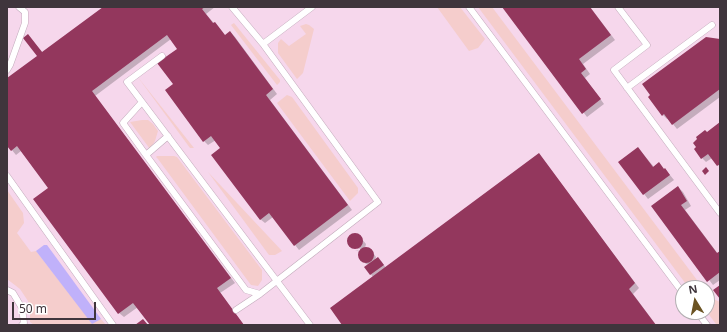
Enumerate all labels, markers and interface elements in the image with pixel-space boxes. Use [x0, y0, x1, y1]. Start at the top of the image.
north arrow [675, 280, 715, 320]
text: N [687, 281, 699, 297]
scale bar [14, 294, 98, 320]
text: 50 m [19, 300, 47, 317]

